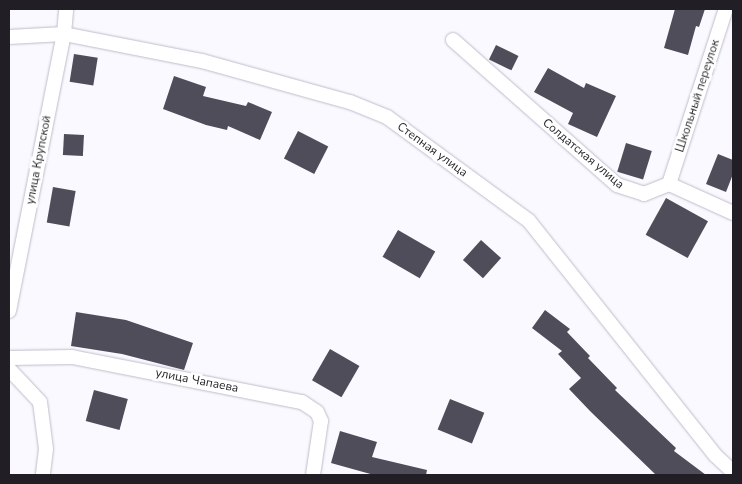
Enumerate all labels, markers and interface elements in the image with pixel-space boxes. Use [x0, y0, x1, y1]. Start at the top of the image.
street label: Школьный переулок [673, 38, 723, 154]
street label: улица Крупской [23, 114, 55, 206]
street label: Солдатская улица [539, 116, 627, 192]
street label: Степная улица [394, 120, 470, 180]
street label: улица Чапаева [154, 366, 240, 396]

